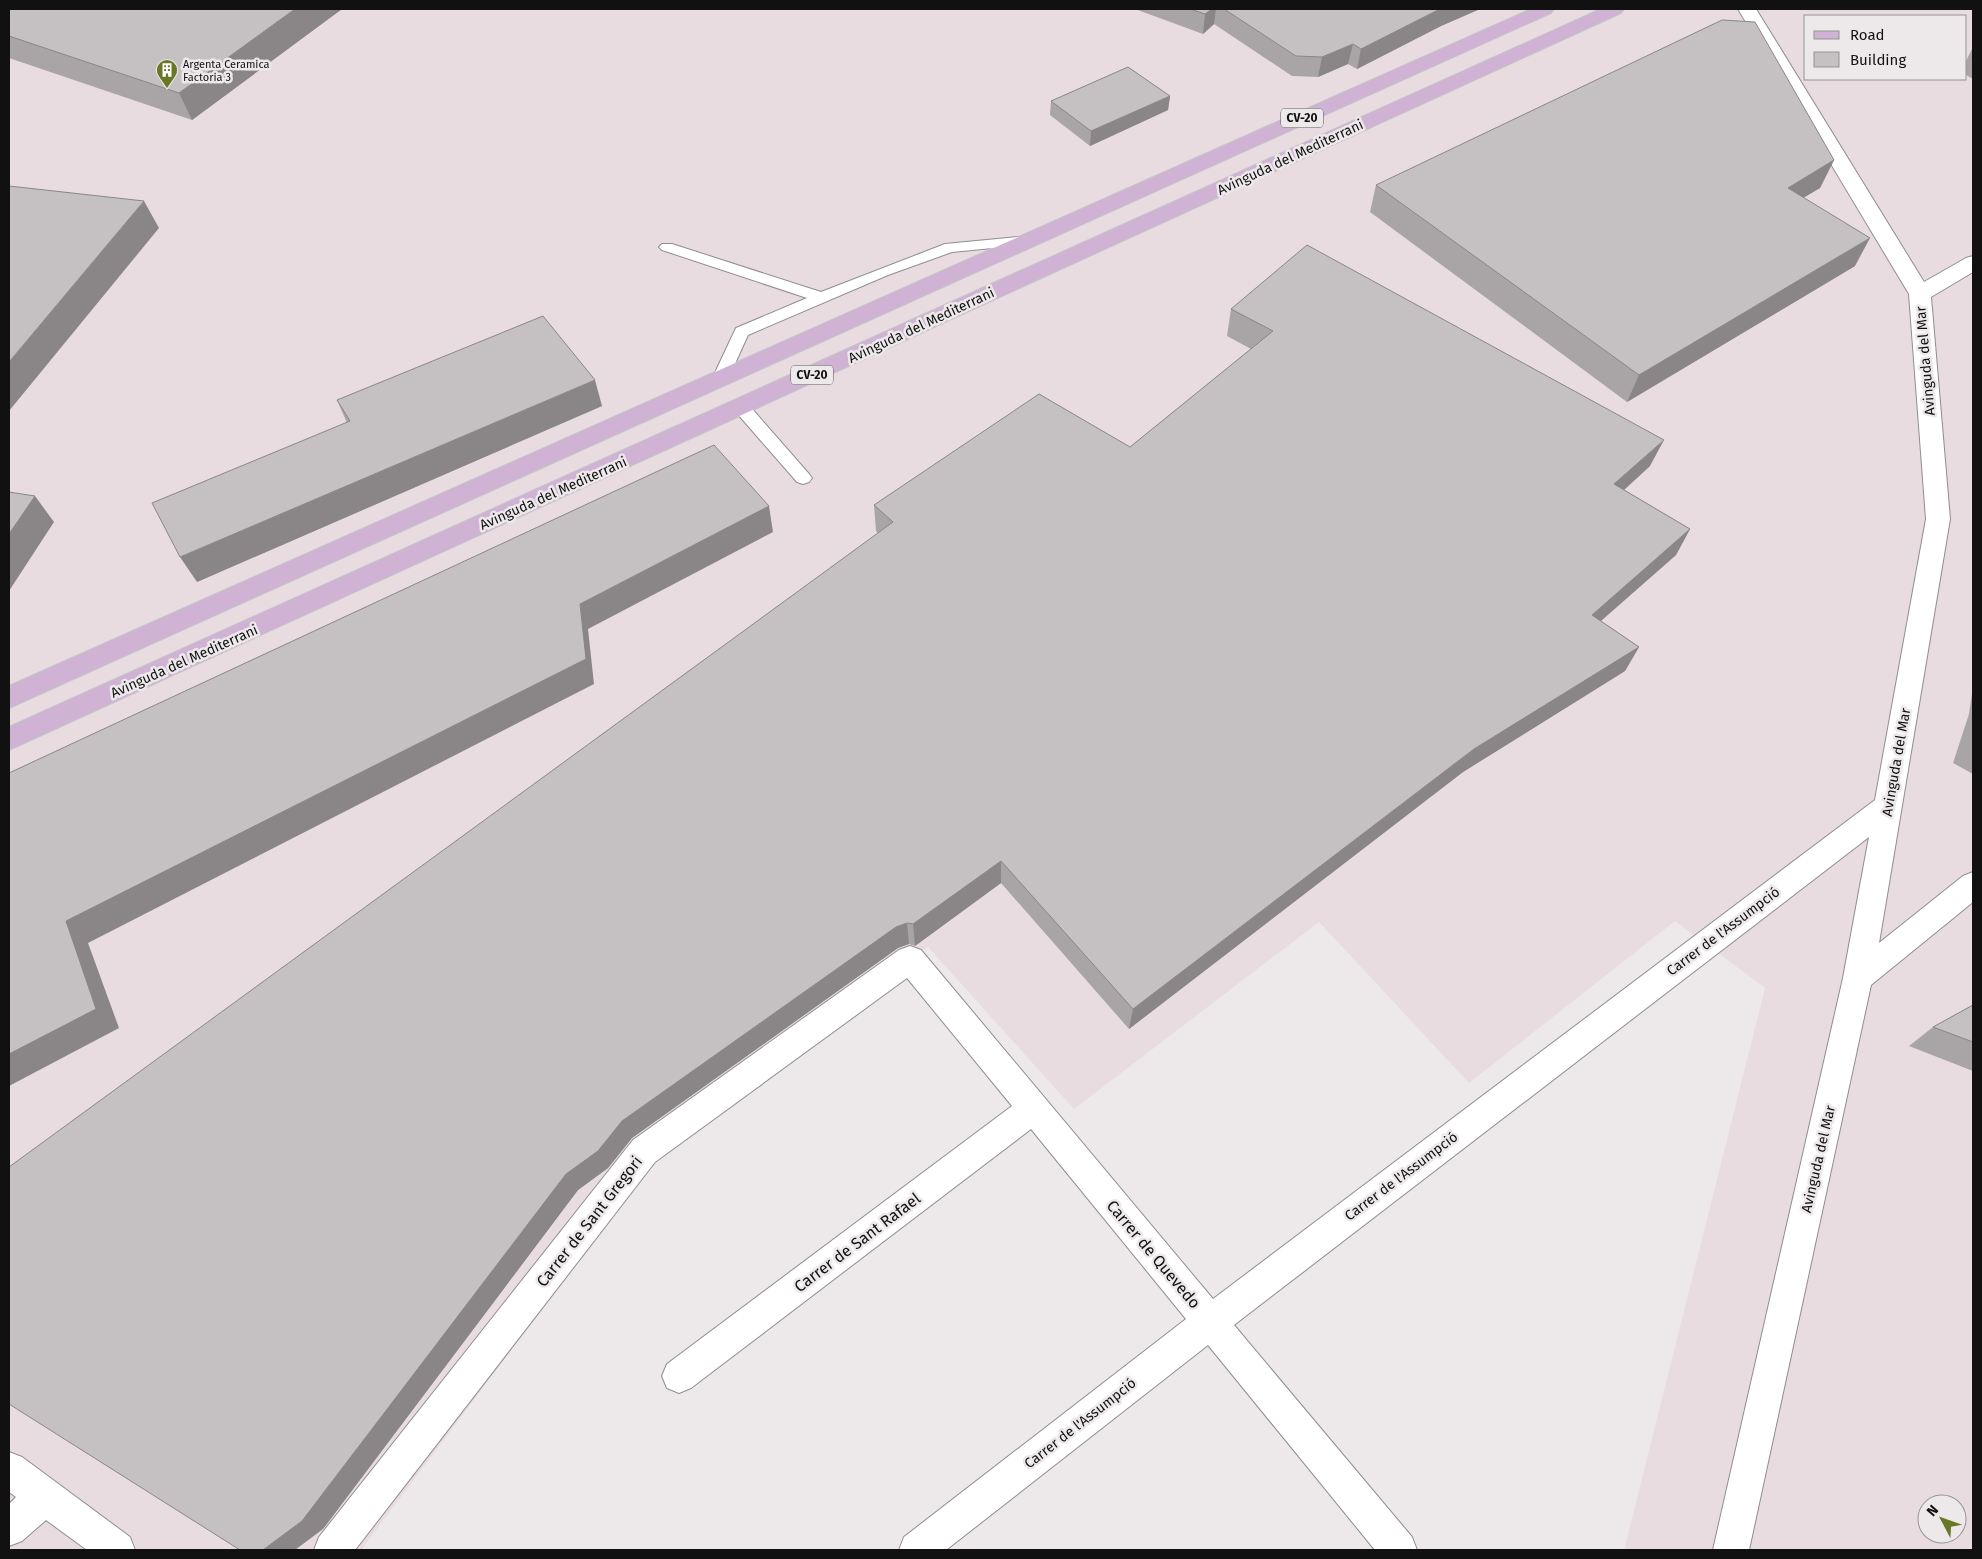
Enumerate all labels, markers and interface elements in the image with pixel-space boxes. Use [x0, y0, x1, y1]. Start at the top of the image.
legend [1804, 15, 1967, 80]
text: Road [1850, 26, 1885, 44]
text: Building [1850, 51, 1906, 69]
building icon: Argenta Ceramica Factoria 3 [155, 58, 179, 89]
place label: Argenta Ceramica Factoria 3 [183, 58, 270, 84]
road number: CV-20 [1281, 109, 1323, 128]
street label: Avinguda del Mediterrani [1214, 116, 1366, 199]
street label: Avinguda del Mediterrani [845, 284, 997, 367]
street label: Avinguda del Mar [1912, 305, 1939, 416]
road number: CV-20 [791, 366, 833, 384]
street label: Avinguda del Mediterrani [477, 453, 629, 534]
street label: Avinguda del Mediterrani [108, 621, 260, 702]
street label: Avinguda del Mar [1879, 706, 1914, 818]
street label: Carrer de l'Assumpció [1664, 883, 1783, 979]
street label: Avinguda del Mar [1798, 1103, 1839, 1215]
street label: Carrer de l'Assumpció [1342, 1128, 1461, 1224]
street label: Carrer de Sant Gregori [533, 1152, 646, 1290]
street label: Carrer de Sant Rafael [790, 1189, 924, 1296]
street label: Carrer de Quevedo [1103, 1196, 1204, 1312]
street label: Carrer de l'Assumpció [1021, 1375, 1139, 1472]
north arrow [1917, 1494, 1967, 1544]
text: N [1923, 1502, 1942, 1520]

